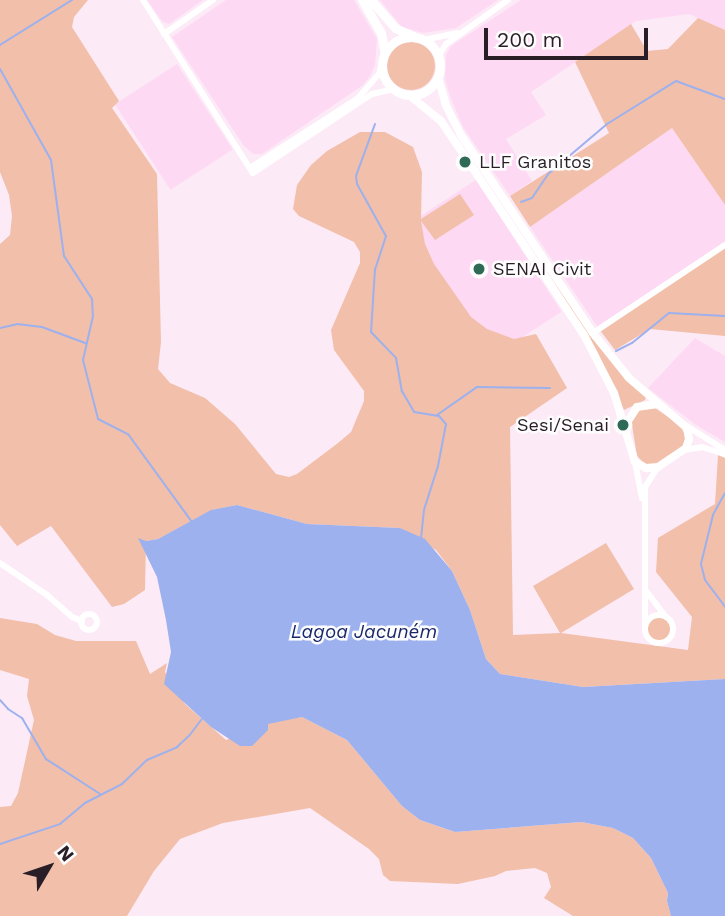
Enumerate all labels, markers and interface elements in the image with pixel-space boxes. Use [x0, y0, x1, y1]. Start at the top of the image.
scale bar [487, 14, 652, 58]
text: 200 m [497, 27, 563, 52]
place label: LLF Granitos [479, 151, 592, 173]
marker: LLF Granitos [457, 154, 473, 170]
place label: SENAI Civit [493, 258, 591, 280]
marker: SENAI Civit [471, 261, 487, 277]
place label: Sesi/Senai [517, 414, 609, 436]
marker: Sesi/Senai [615, 417, 631, 433]
water label: Lagoa Jacuném [291, 621, 437, 643]
north arrow [14, 832, 84, 902]
text: N [52, 841, 79, 866]

